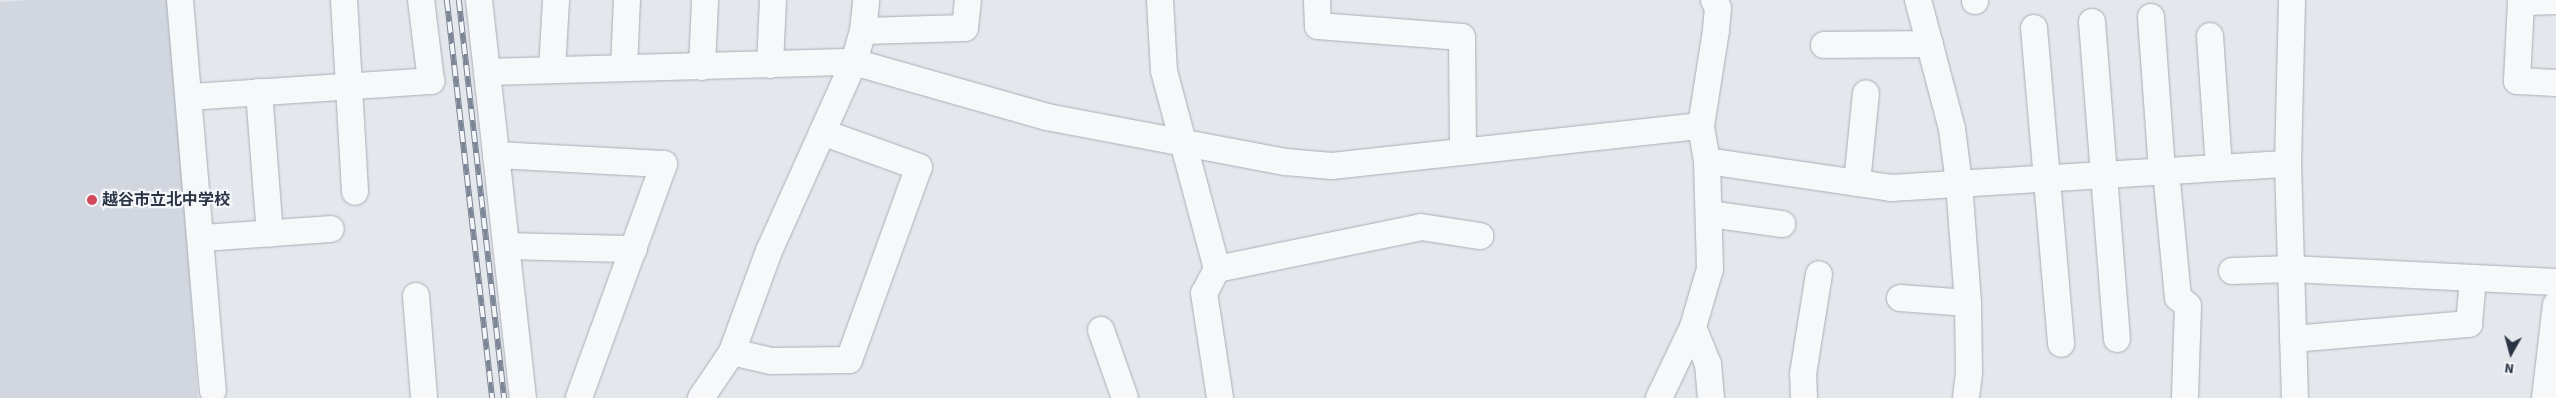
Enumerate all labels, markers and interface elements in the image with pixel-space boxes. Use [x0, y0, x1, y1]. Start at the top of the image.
place label: 越谷市立北中学校 [102, 190, 230, 210]
marker: 越谷市立北中学校 [86, 194, 98, 206]
north arrow [2486, 328, 2536, 378]
text: N [2503, 357, 2515, 378]

